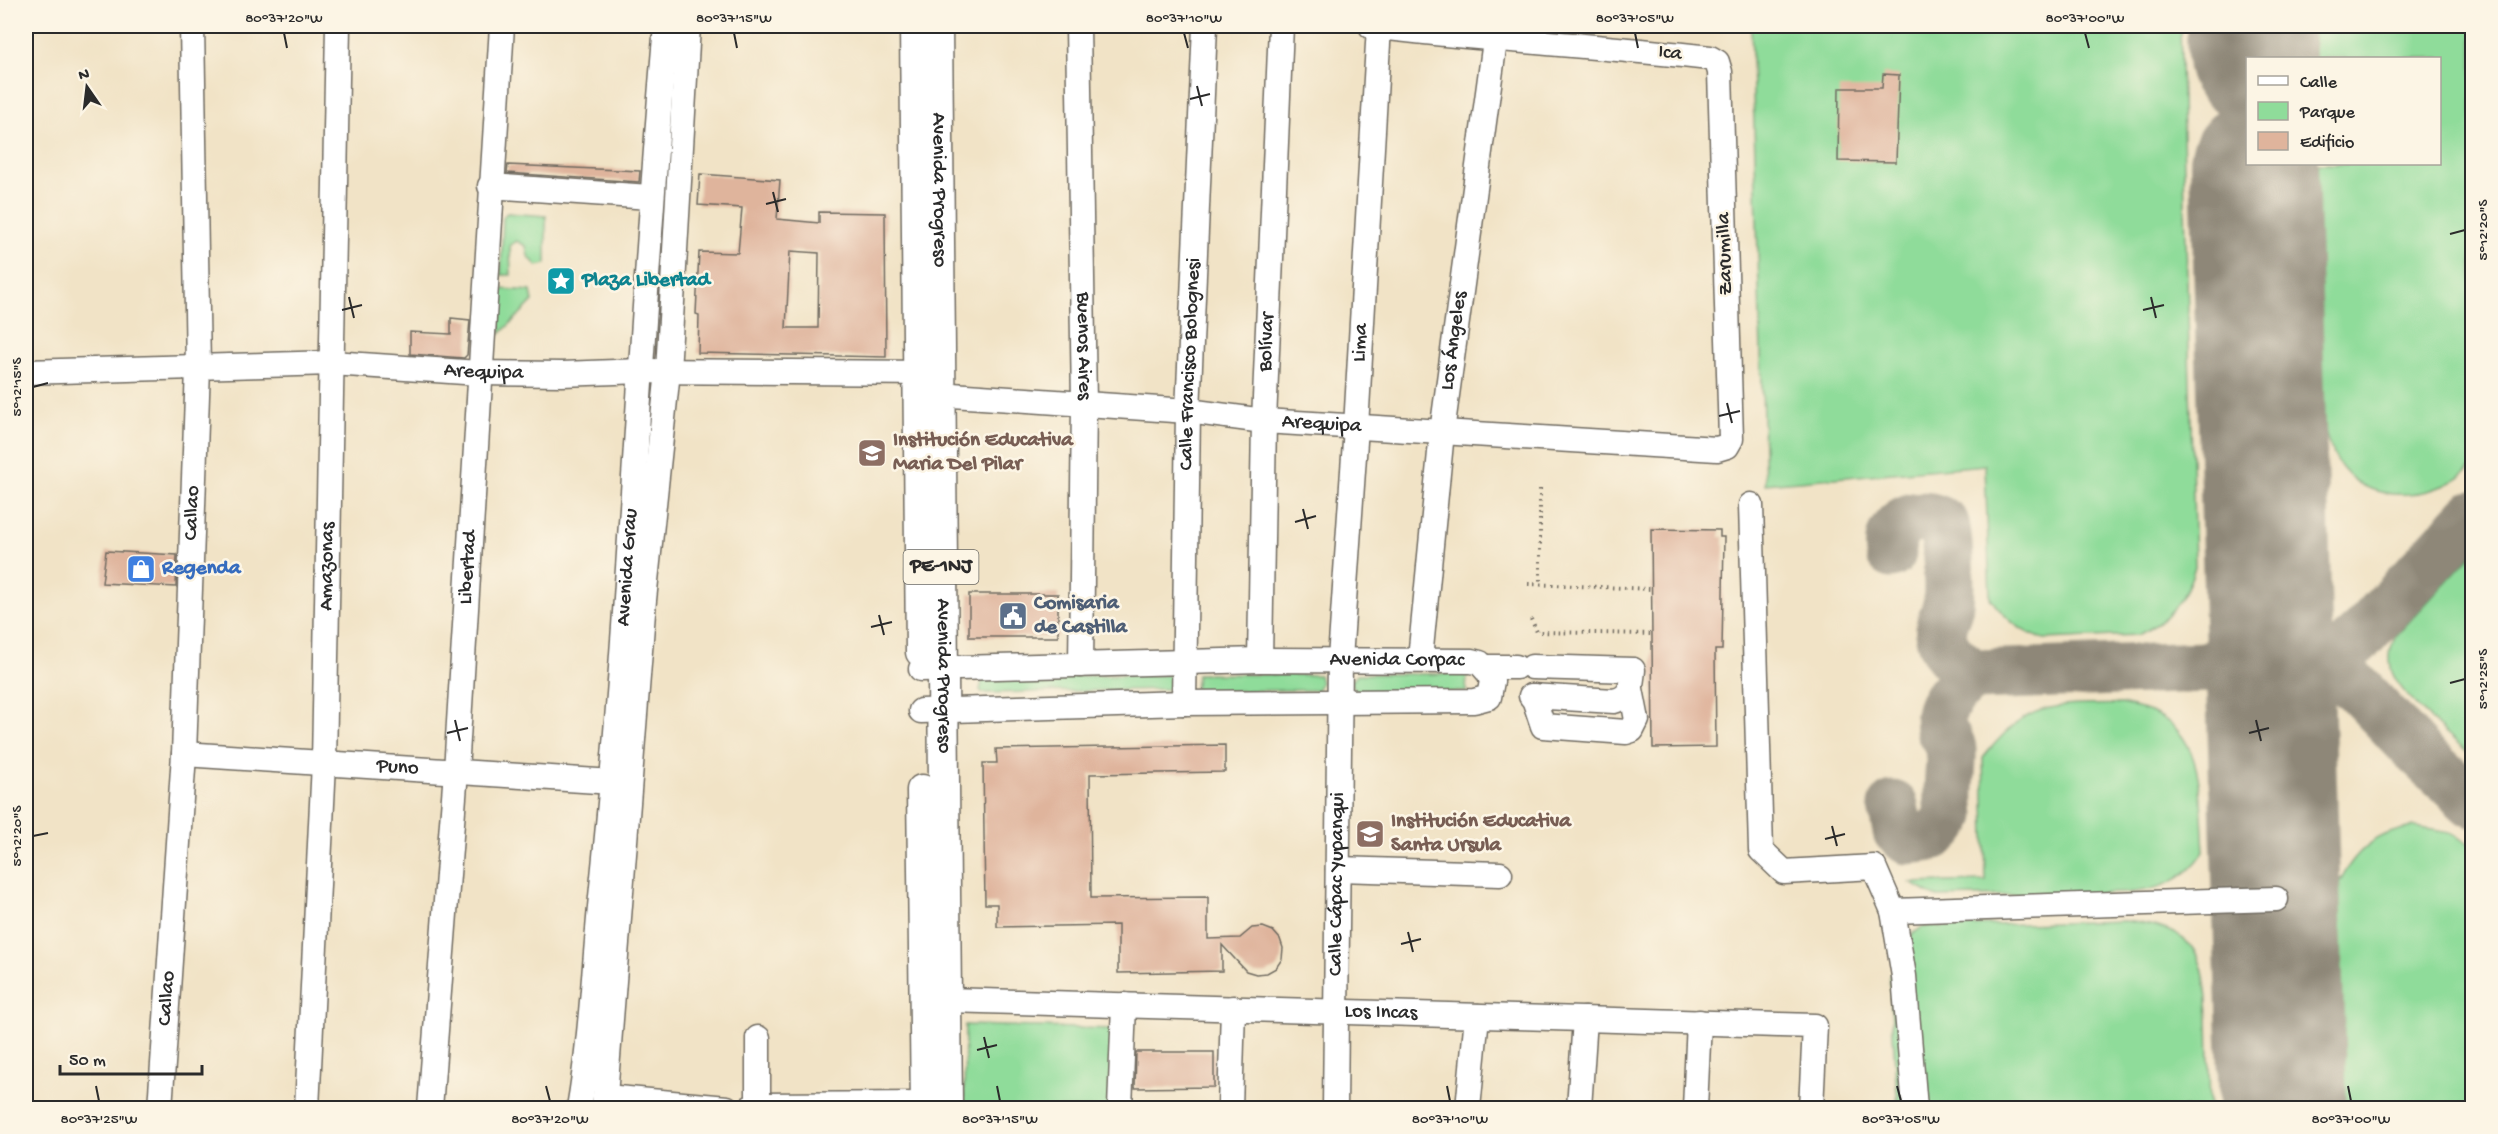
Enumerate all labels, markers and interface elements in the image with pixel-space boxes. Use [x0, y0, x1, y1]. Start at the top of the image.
text: 80°37'20"W [245, 10, 323, 28]
text: 80°37'15"W [696, 10, 772, 28]
text: 80°37'10"W [1146, 10, 1222, 28]
text: 80°37'05"W [1596, 10, 1674, 28]
text: 80°37'00"W [2046, 10, 2125, 28]
street label: Ica [1657, 40, 1685, 68]
north arrow [57, 57, 117, 117]
legend [2246, 57, 2441, 165]
text: N [77, 65, 92, 86]
text: Calle [2300, 73, 2338, 94]
text: Parque [2299, 103, 2356, 124]
street label: Avenida Progreso [925, 112, 952, 268]
text: Edificio [2300, 133, 2354, 154]
text: 5°12'20"S [2475, 200, 2493, 260]
street label: Zarumilla [1712, 211, 1740, 296]
street label: Calle Francisco Bolognesi [1175, 257, 1207, 471]
place icon: Plaza Libertad [545, 265, 577, 297]
place label: Plaza Libertad [581, 269, 713, 294]
street label: Los Ángeles [1435, 289, 1474, 392]
street label: Buenos Aires [1070, 291, 1096, 401]
street label: Bolívar [1254, 310, 1281, 373]
street label: Lima [1347, 321, 1375, 363]
text: 5°12'15"S [9, 357, 27, 417]
street label: Arequipa [443, 358, 525, 386]
street label: Arequipa [1281, 410, 1363, 440]
place label: Institución Educativa Maria Del Pilar [893, 429, 1074, 478]
school or university icon: Institución Educativa Maria Del Pilar [856, 437, 888, 469]
street label: Callao [179, 485, 206, 541]
street label: Avenida Grau [612, 507, 644, 627]
street label: Amazonas [314, 521, 341, 611]
street label: Libertad [454, 528, 483, 605]
road number: PE-1NJ [904, 550, 978, 584]
shop icon: Regenda [125, 553, 157, 585]
place label: Regenda [161, 557, 242, 582]
place label: Comisaria de Castilla [1033, 592, 1128, 641]
street label: Avenida Progreso [930, 598, 956, 754]
public building icon: Comisaria de Castilla [997, 600, 1029, 632]
street label: Avenida Corpac [1329, 648, 1465, 673]
text: 5°12'25"S [2475, 649, 2493, 709]
street label: Puno [375, 754, 420, 782]
street label: Calle Cápac Yupanqui [1324, 792, 1351, 976]
text: 5°12'20"S [9, 806, 27, 866]
place label: Institución Educativa Santa Ursula [1391, 810, 1572, 859]
school or university icon: Institución Educativa Santa Ursula [1354, 818, 1386, 850]
street label: Callao [153, 970, 182, 1026]
street label: Los Incas [1344, 999, 1419, 1027]
scale bar [60, 1038, 202, 1076]
text: 50 m [69, 1051, 106, 1072]
text: 80°37'25"W [60, 1111, 138, 1129]
text: 80°37'20"W [511, 1111, 589, 1129]
text: 80°37'15"W [962, 1111, 1038, 1129]
text: 80°37'10"W [1412, 1111, 1488, 1129]
text: 80°37'05"W [1862, 1111, 1940, 1129]
text: 80°37'00"W [2312, 1111, 2391, 1129]

